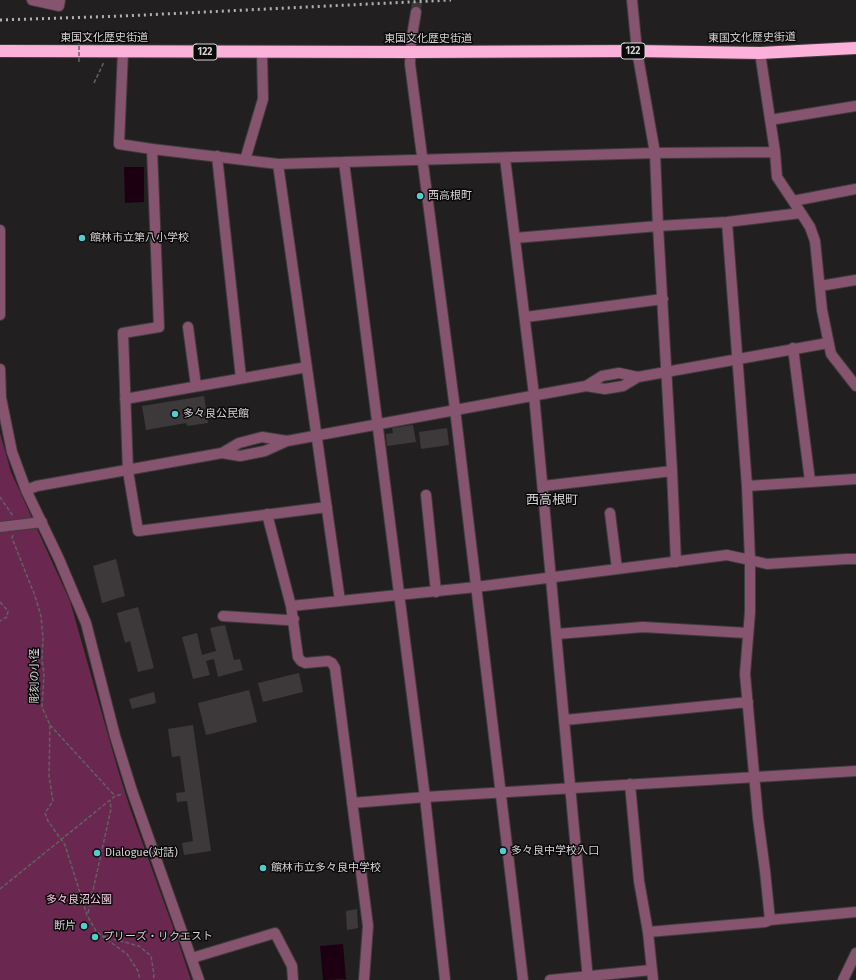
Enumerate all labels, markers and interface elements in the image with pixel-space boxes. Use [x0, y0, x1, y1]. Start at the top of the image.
street label: 東国文化歴史街道 [60, 31, 148, 45]
street label: 東国文化歴史街道 [708, 31, 796, 45]
street label: 東国文化歴史街道 [384, 32, 472, 46]
road number: 122 [621, 43, 645, 59]
road number: 122 [193, 44, 217, 60]
place label: 西高根町 [428, 189, 472, 203]
marker: 西高根町 [415, 191, 425, 201]
place label: 館林市立第八小学校 [90, 231, 189, 245]
marker: 館林市立第八小学校 [77, 233, 87, 243]
place label: 多々良公民館 [183, 407, 249, 421]
marker: 多々良公民館 [170, 409, 180, 419]
district label: 西高根町 [526, 492, 578, 508]
street label: 彫刻の小径 [28, 649, 42, 703]
place label: 多々良中学校入口 [511, 844, 599, 858]
place label: Dialogue(対話) [105, 846, 178, 860]
marker: 多々良中学校入口 [498, 846, 508, 856]
marker: Dialogue(対話) [92, 848, 102, 858]
place label: 館林市立多々良中学校 [271, 861, 381, 875]
marker: 館林市立多々良中学校 [258, 863, 268, 873]
park label: 多々良沼公園 [46, 893, 112, 907]
place label: 断片 [54, 919, 76, 933]
marker: 断片 [79, 921, 89, 931]
place label: プリーズ・リクエスト [103, 930, 213, 944]
marker: プリーズ・リクエスト [90, 932, 100, 942]

